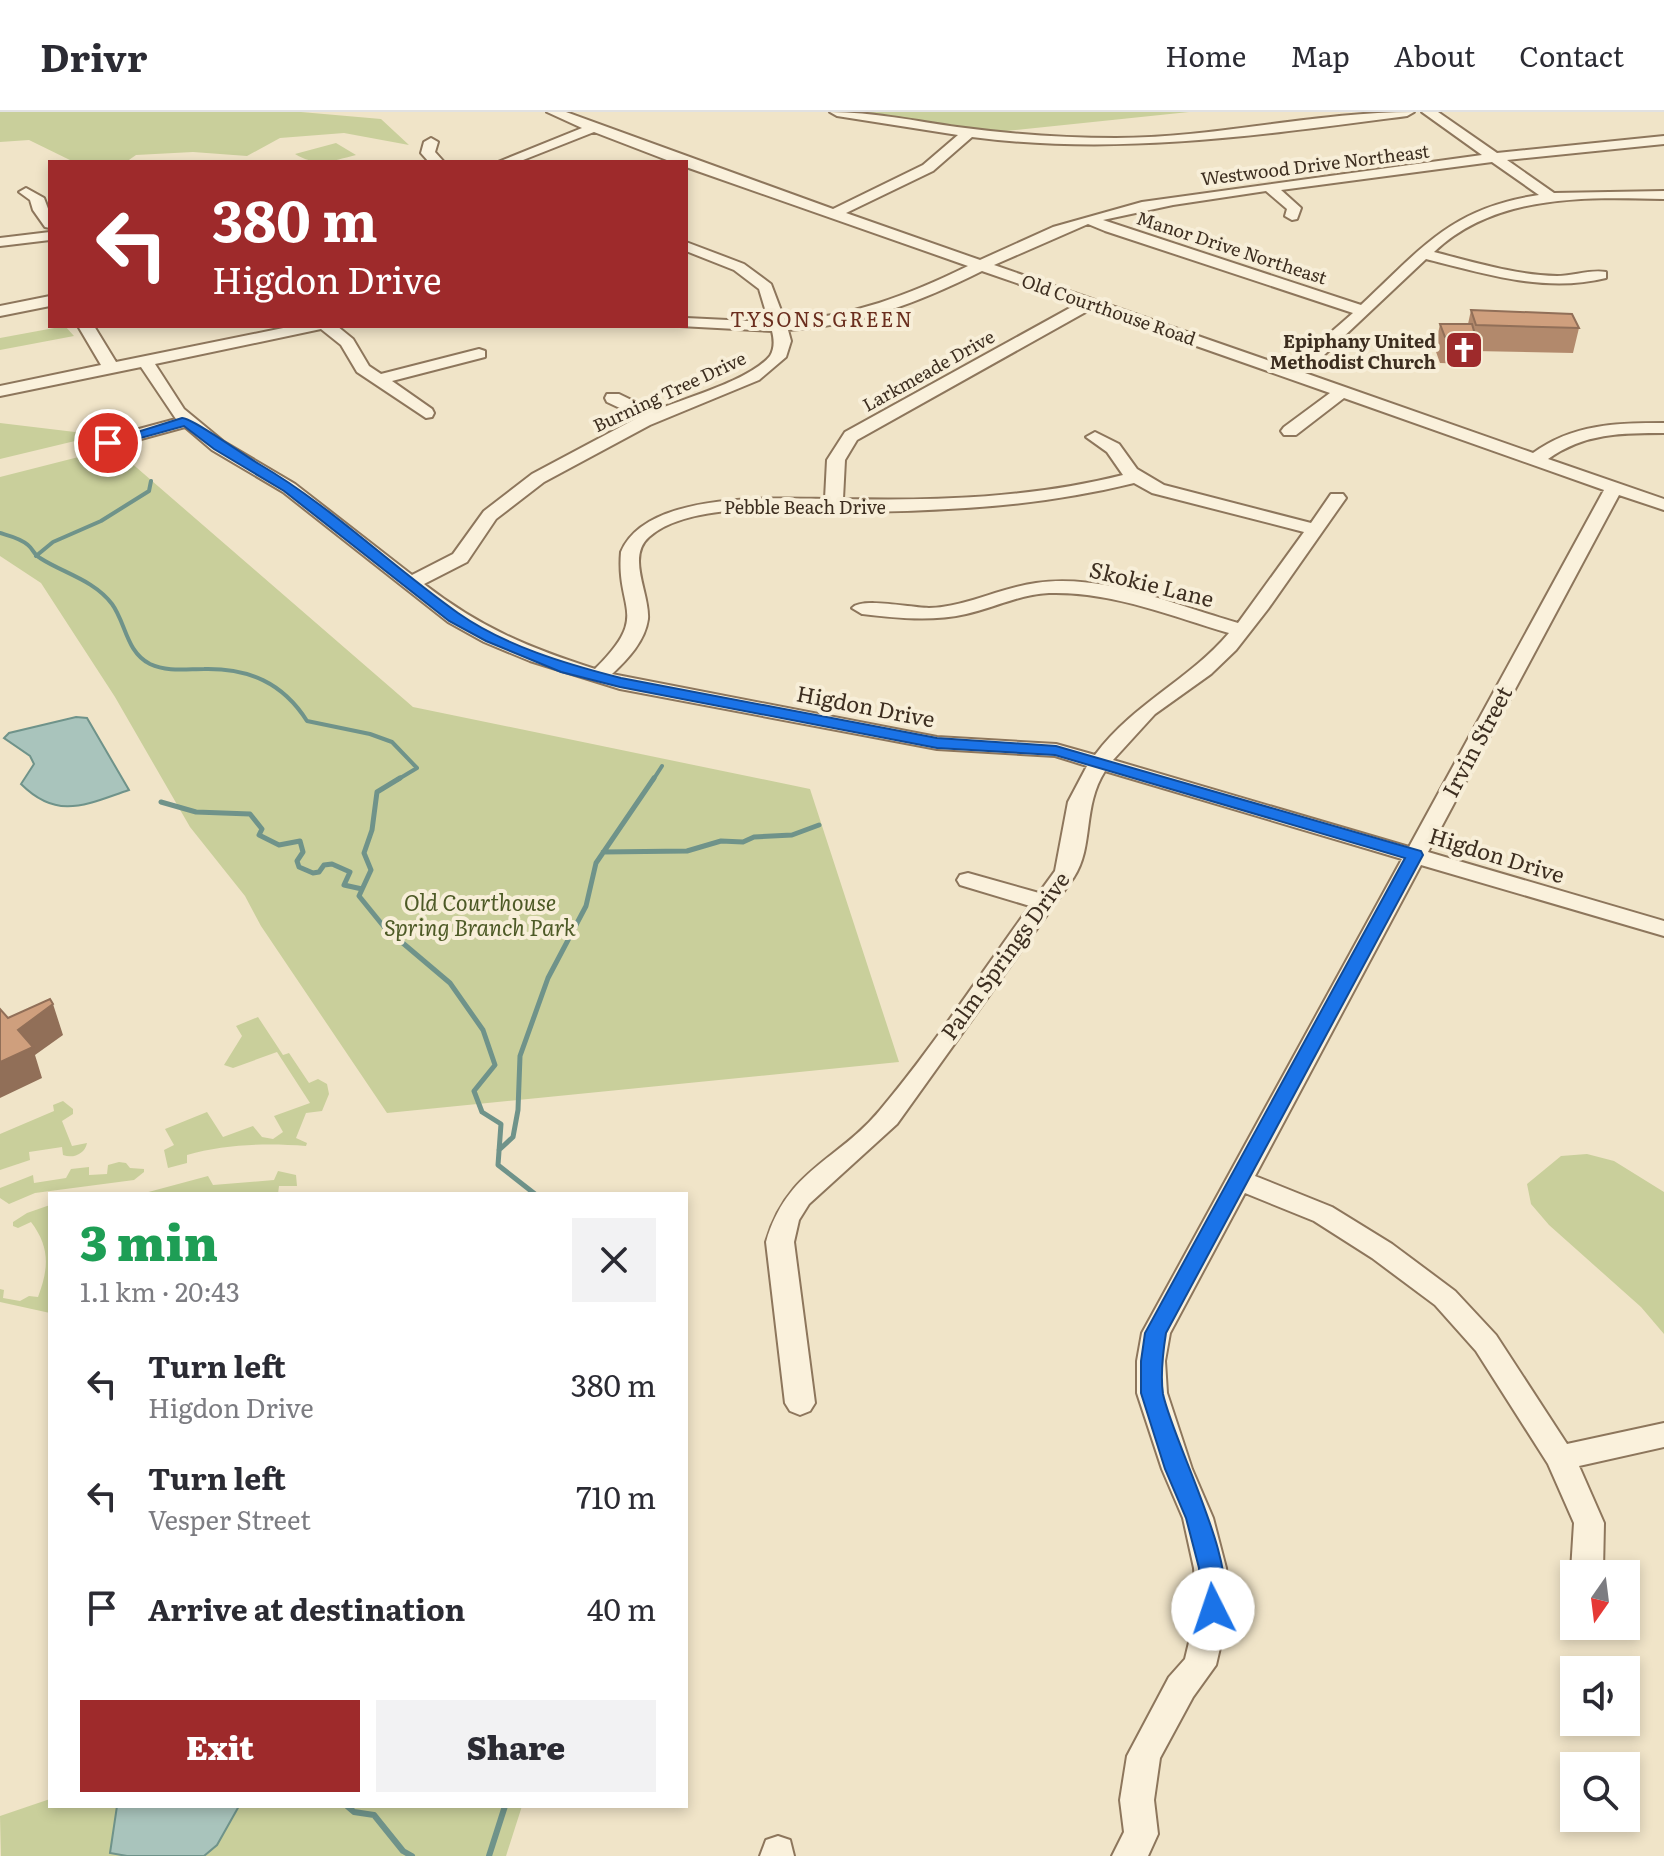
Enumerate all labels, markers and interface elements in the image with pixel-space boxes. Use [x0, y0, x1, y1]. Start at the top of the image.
text: Drivr [40, 27, 147, 84]
text: Home [1165, 34, 1246, 76]
text: Map [1290, 34, 1350, 76]
text: About [1394, 34, 1475, 76]
text: Contact [1519, 34, 1624, 76]
street label: Westwood Drive Northeast [1199, 137, 1431, 191]
text: 380 m [212, 176, 378, 259]
icon: left [80, 192, 184, 296]
street label: Manor Drive Northeast [1133, 203, 1331, 291]
text: Higdon Drive [212, 252, 442, 305]
street label: Old Courthouse Road [1018, 267, 1200, 351]
district label: TYSONS GREEN [730, 303, 914, 333]
street label: Larkmeade Drive [857, 322, 999, 418]
place label: Epiphany United Methodist Church [1270, 327, 1436, 375]
church icon: Epiphany United Methodist Church [1443, 329, 1485, 371]
street label: Burning Tree Drive [588, 344, 750, 438]
pin [74, 409, 142, 477]
icon: arrive [86, 421, 130, 465]
street label: Pebble Beach Drive [724, 493, 886, 520]
street label: Skokie Lane [1086, 552, 1218, 614]
street label: Higdon Drive [794, 675, 938, 735]
street label: Irvin Street [1433, 679, 1519, 802]
street label: Higdon Drive [1425, 818, 1569, 890]
street label: Palm Springs Drive [932, 864, 1076, 1046]
park label: Old Courthouse Spring Branch Park [384, 885, 576, 943]
text: 3 min [80, 1205, 218, 1276]
button: close [572, 1218, 656, 1302]
text: 1.1 km · 20:43 [80, 1271, 240, 1310]
text: Turn left [148, 1343, 286, 1387]
icon: left [80, 1362, 124, 1406]
text: 380 m [571, 1362, 656, 1406]
text: Higdon Drive [148, 1387, 314, 1426]
text: Turn left [148, 1455, 286, 1499]
icon: left [80, 1474, 124, 1518]
text: 710 m [576, 1474, 656, 1518]
text: Vesper Street [148, 1499, 311, 1538]
north arrow [1560, 1560, 1640, 1640]
map controls [1560, 1560, 1640, 1832]
position arrow [1171, 1567, 1255, 1651]
icon: arrive [80, 1586, 124, 1630]
text: Arrive at destination [148, 1586, 465, 1630]
text: 40 m [587, 1586, 656, 1630]
button: sound [1560, 1656, 1640, 1736]
button: Exit [80, 1700, 360, 1792]
button: Share [376, 1700, 656, 1792]
button: search [1560, 1752, 1640, 1832]

